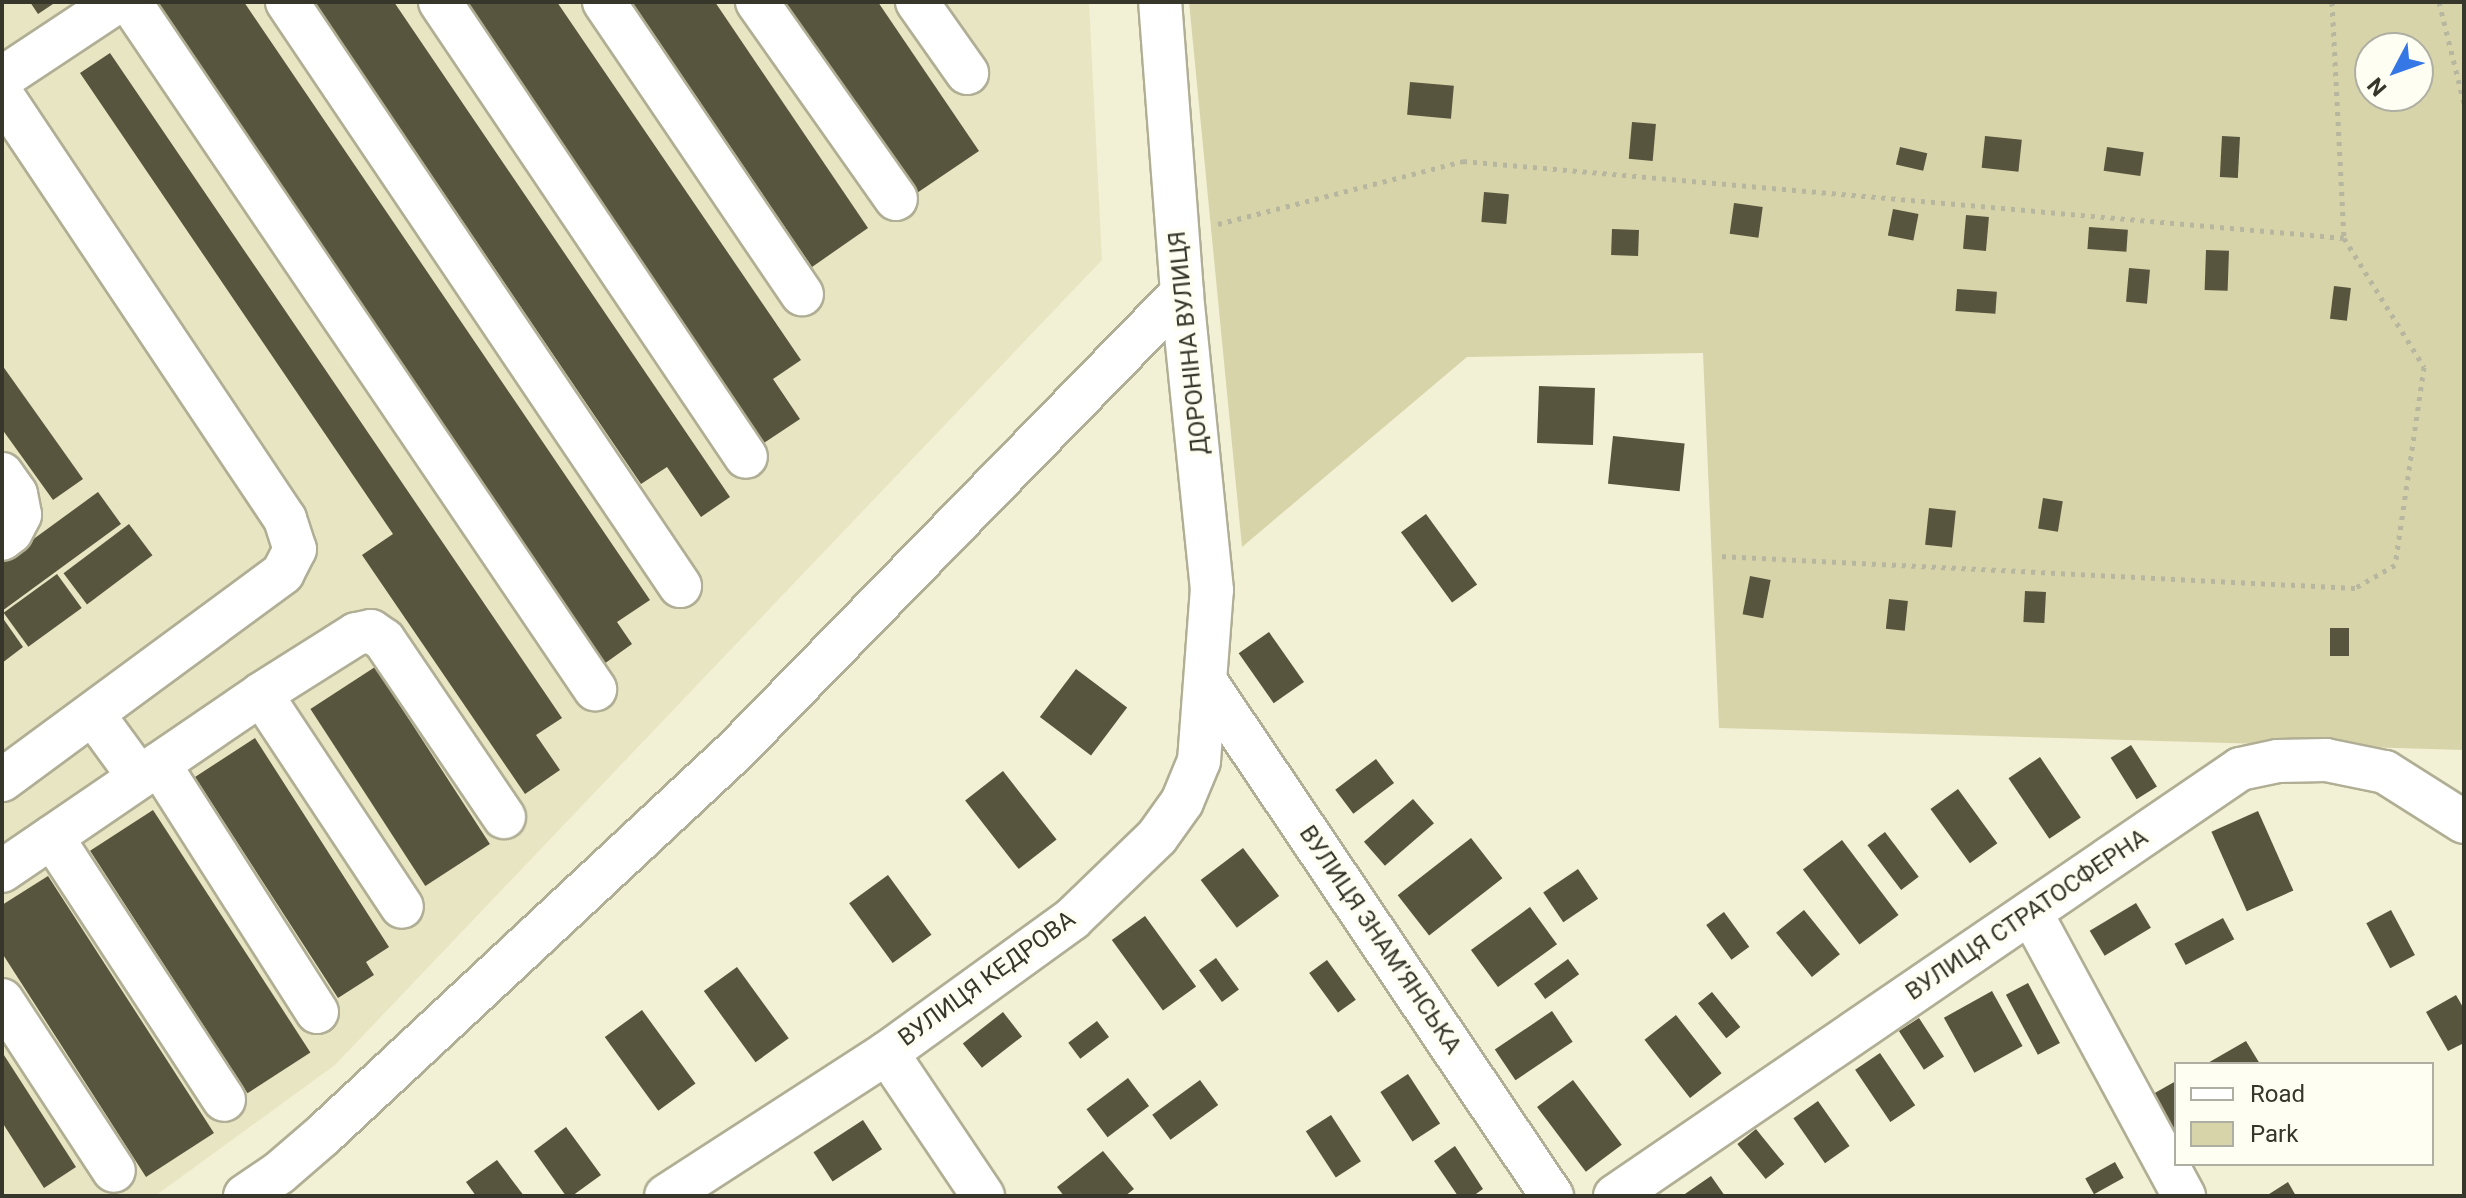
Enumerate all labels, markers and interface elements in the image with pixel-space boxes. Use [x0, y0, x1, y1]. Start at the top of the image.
north arrow [2354, 32, 2434, 112]
text: N [2362, 73, 2392, 101]
street label: ДОРОНІНА ВУЛИЦЯ [1163, 230, 1215, 456]
street label: ВУЛИЦЯ ЗНАМ’ЯНСЬКА [1293, 820, 1467, 1060]
street label: ВУЛИЦЯ СТРАТОСФЕРНА [1900, 823, 2154, 1007]
street label: ВУЛИЦЯ КЕДРОВА [893, 905, 1081, 1053]
legend [2174, 1062, 2434, 1166]
text: Road [2250, 1080, 2305, 1108]
text: Park [2250, 1120, 2298, 1148]

